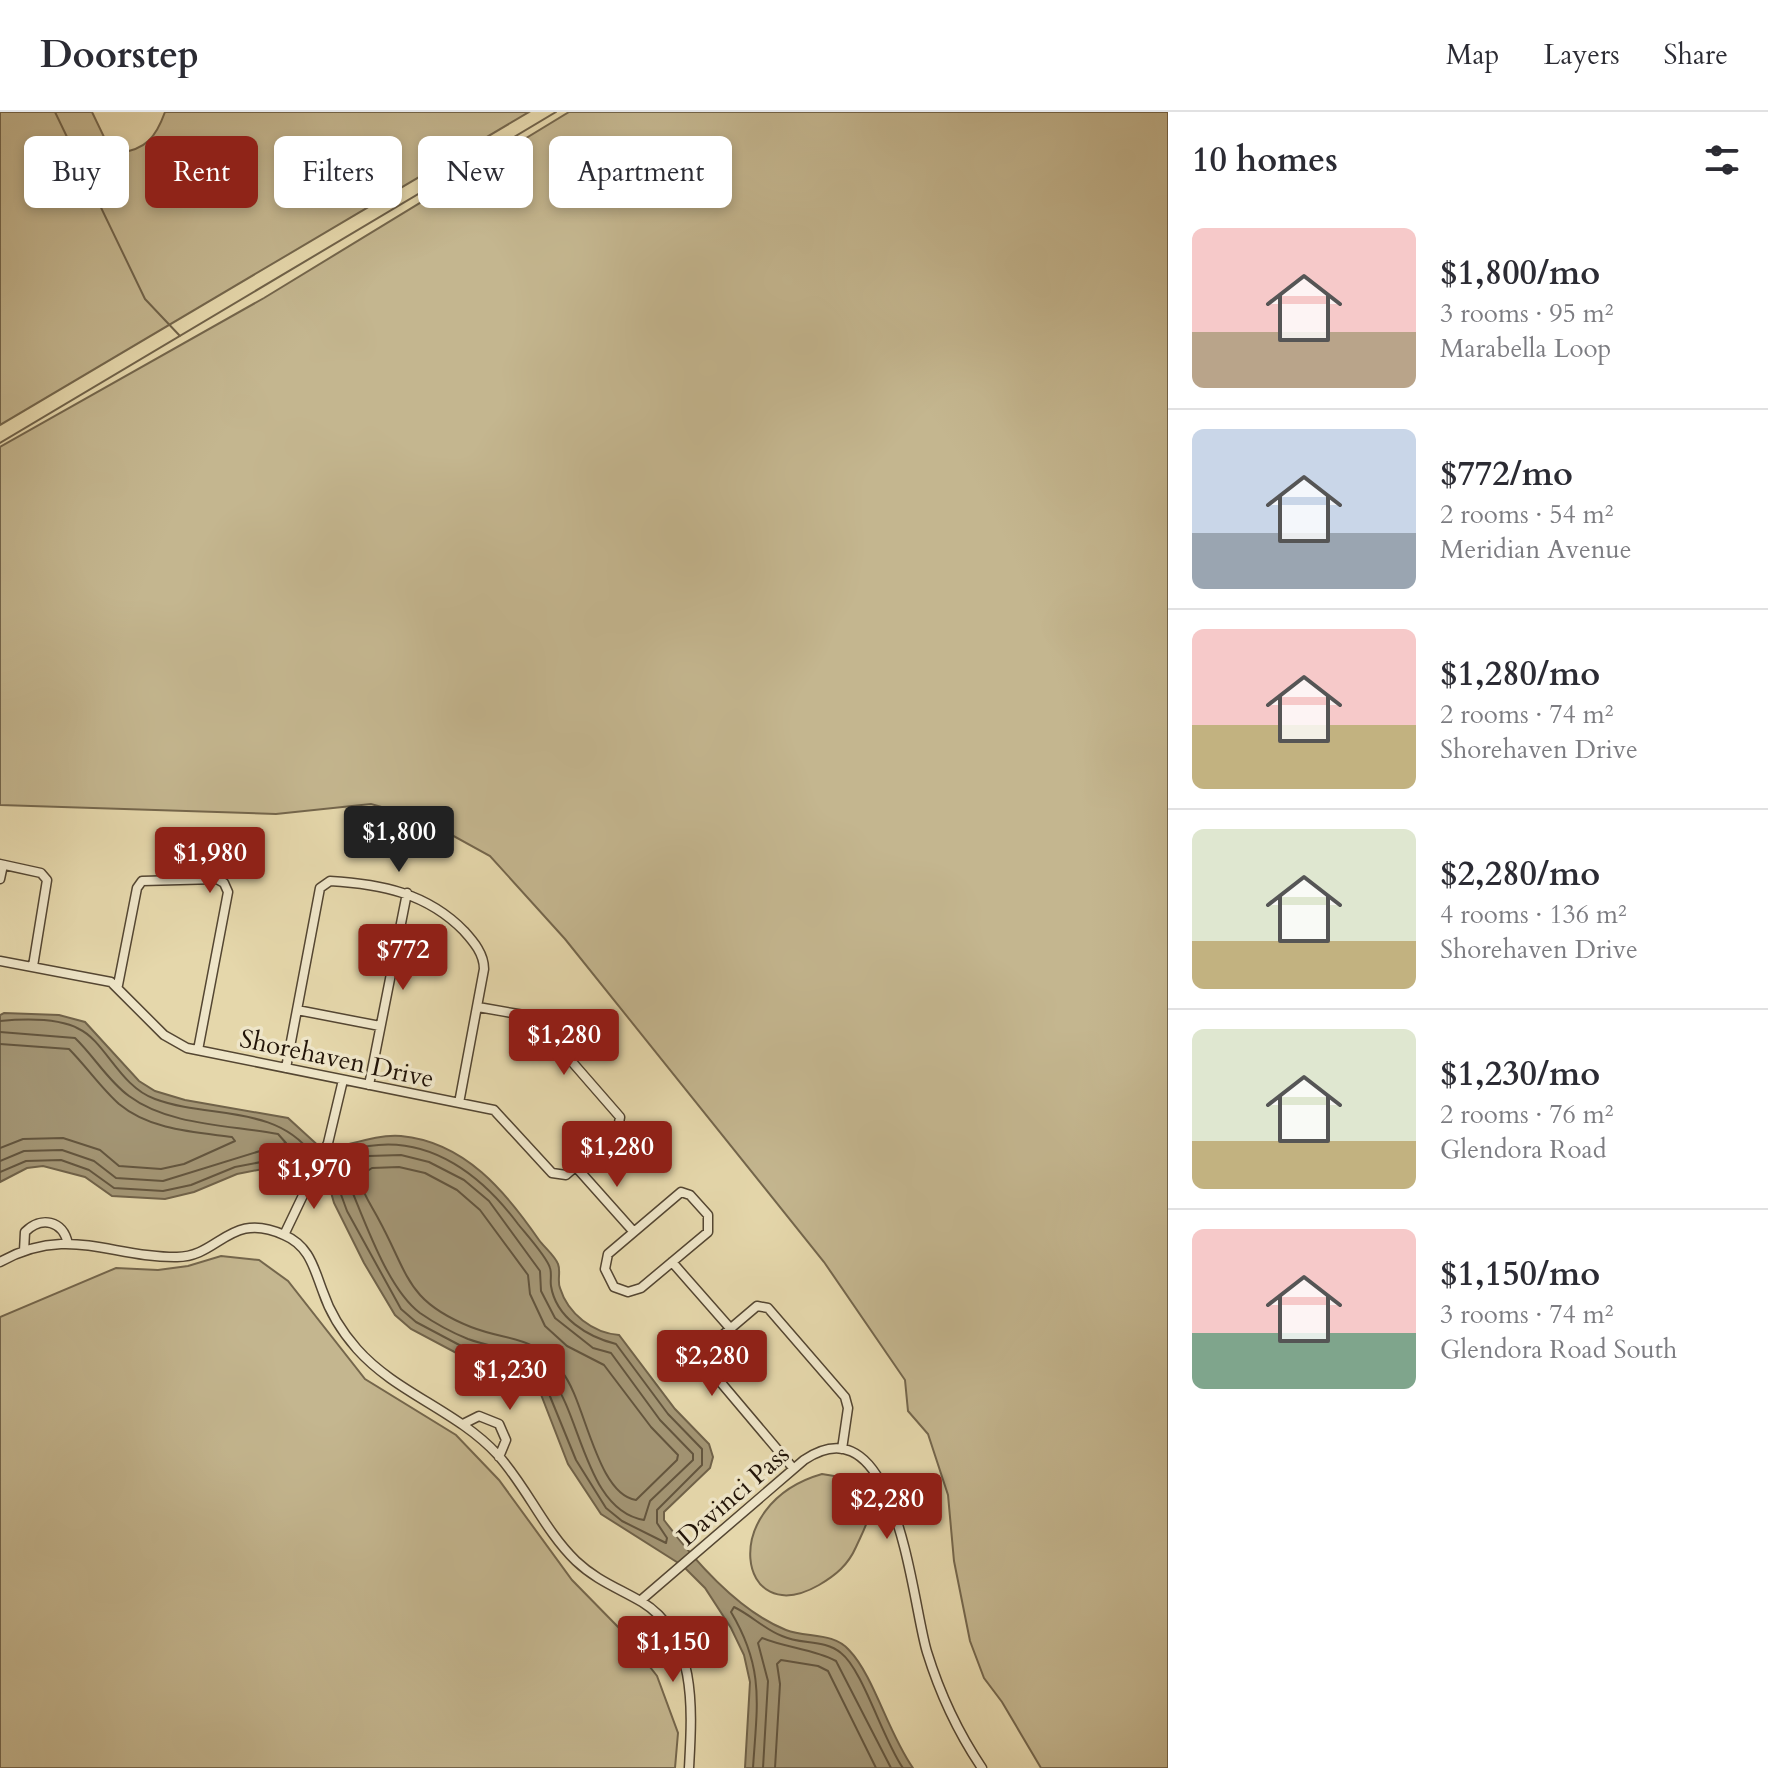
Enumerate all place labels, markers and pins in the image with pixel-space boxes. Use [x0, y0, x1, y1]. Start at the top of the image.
pin: $1,800 [334, 806, 464, 874]
pin: $1,980 [145, 827, 275, 895]
pin: $772 [356, 924, 450, 992]
pin: $1,280 [499, 1009, 629, 1077]
pin: $1,280 [552, 1121, 682, 1189]
pin: $1,970 [249, 1143, 379, 1211]
pin: $2,280 [647, 1330, 777, 1398]
pin: $1,230 [445, 1344, 575, 1412]
pin: $2,280 [822, 1473, 952, 1541]
pin: $1,150 [608, 1616, 738, 1684]

